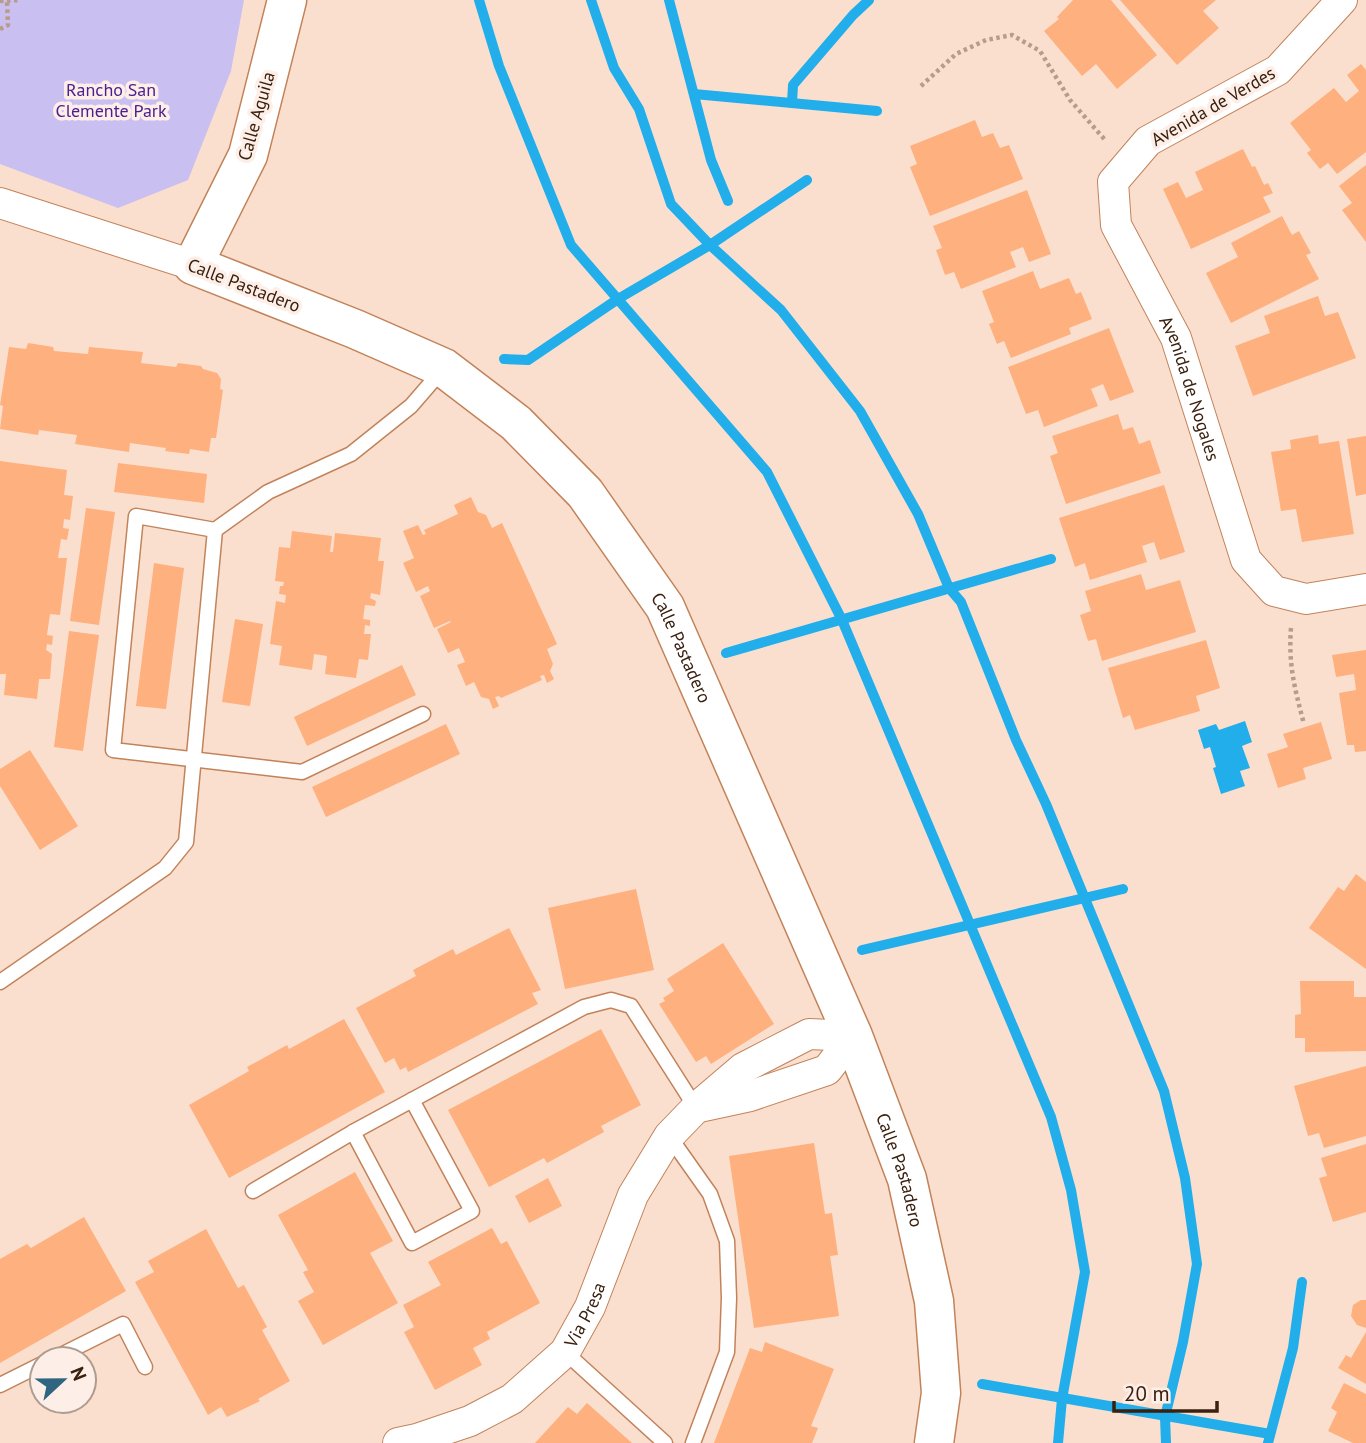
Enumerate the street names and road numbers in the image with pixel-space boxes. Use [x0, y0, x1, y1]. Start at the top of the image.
street label: Avenida de Verdes [1147, 61, 1279, 151]
street label: Calle Aguila [232, 69, 280, 163]
street label: Calle Pastadero [184, 253, 304, 317]
street label: Avenida de Nogales [1155, 312, 1225, 463]
street label: Calle Pastadero [646, 587, 717, 706]
street label: Calle Pastadero [871, 1109, 929, 1229]
street label: Via Presa [558, 1279, 610, 1352]

